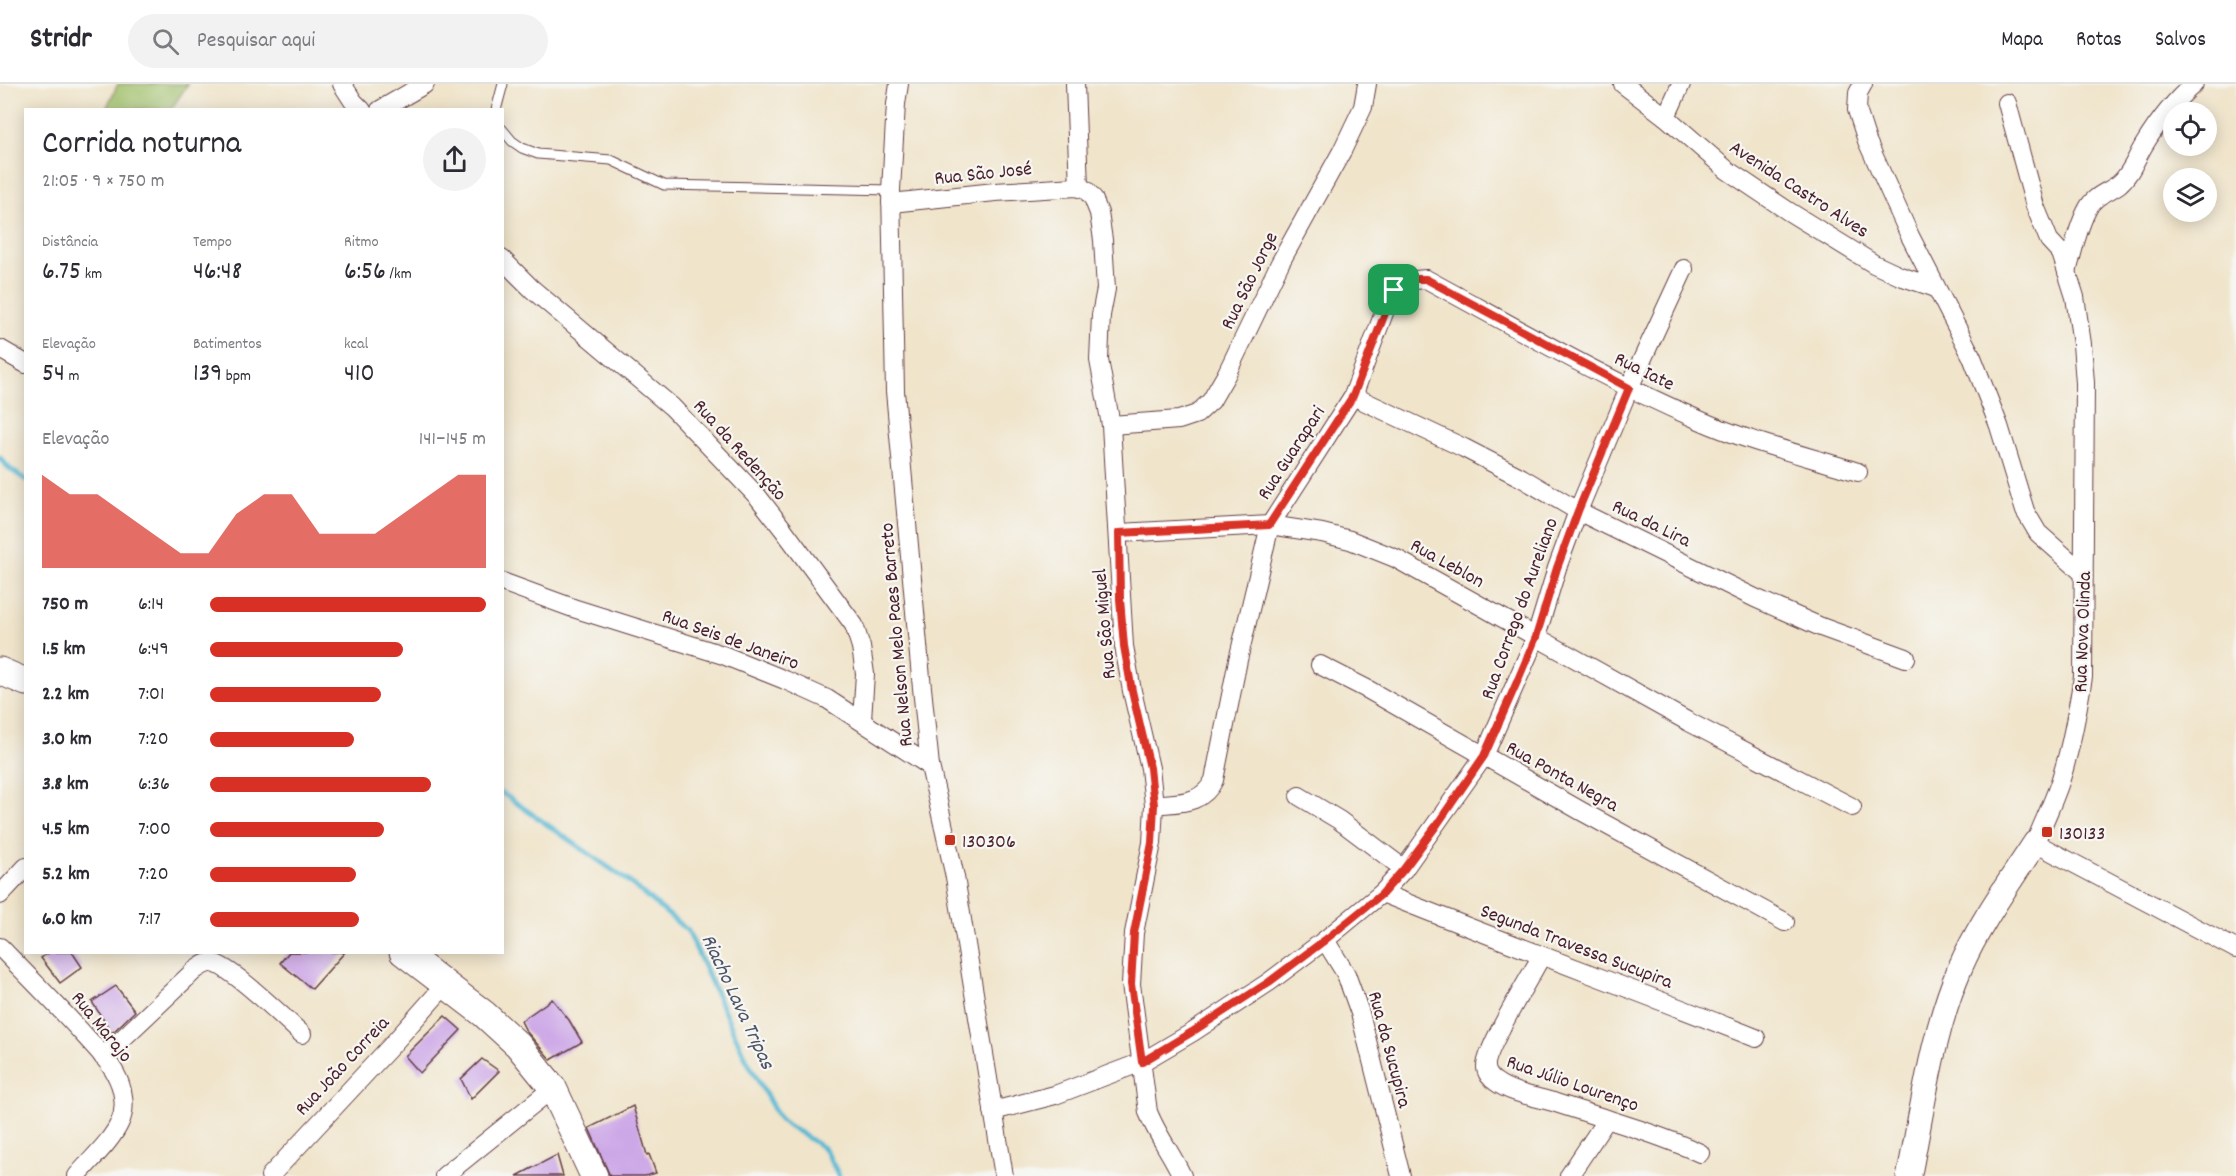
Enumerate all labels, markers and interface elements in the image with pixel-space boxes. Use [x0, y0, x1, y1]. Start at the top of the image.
search box [128, 14, 548, 68]
text: Stridr [30, 21, 92, 61]
icon: search [149, 25, 182, 58]
text: Pesquisar aqui [197, 26, 315, 57]
text: Mapa [2001, 26, 2043, 56]
text: Rotas [2076, 26, 2122, 56]
text: Salvos [2155, 26, 2206, 56]
map controls [2163, 102, 2217, 222]
button: locate [2163, 102, 2217, 156]
text: Corrida noturna [42, 122, 241, 169]
button: share [423, 128, 486, 191]
street label: Avenida Castro Alves [1723, 135, 1874, 246]
street label: Rua São José [933, 156, 1033, 194]
text: 21:05 · 9 × 750 m [42, 168, 165, 196]
button: layers [2163, 168, 2217, 222]
street label: Rua São Jorge [1215, 227, 1287, 335]
text: Distância [42, 231, 98, 254]
text: Tempo [193, 231, 232, 254]
text: Ritmo [344, 231, 379, 254]
text: 6.75 [42, 254, 81, 291]
text: 46:48 [193, 254, 242, 291]
text: 6:56 [344, 254, 386, 291]
text: km [81, 263, 102, 286]
text: /km [386, 263, 412, 286]
pin [1368, 264, 1419, 315]
icon: arrive [1377, 273, 1410, 306]
text: Elevação [42, 333, 96, 356]
text: Batimentos [193, 333, 262, 356]
text: kcal [344, 333, 368, 356]
street label: Rua Iate [1609, 346, 1679, 399]
text: 54 [42, 356, 65, 393]
text: 139 [193, 356, 222, 393]
text: 410 [344, 356, 375, 393]
text: m [65, 365, 79, 388]
text: bpm [222, 365, 251, 388]
street label: Rua da Redenção [685, 394, 792, 508]
street label: Rua Guarapari [1252, 401, 1334, 506]
text: Elevação [42, 426, 109, 454]
text: 141–145 m [419, 426, 486, 454]
street label: Rua da Lira [1607, 494, 1695, 556]
street label: Rua Corrego do Aureliano [1475, 514, 1567, 704]
street label: Rua Nelson Melo Paes Barreto [874, 521, 922, 748]
street label: Rua Leblon [1404, 533, 1489, 596]
street label: Rua São Miguel [1087, 567, 1125, 680]
street label: Rua Nova Olinda [2068, 570, 2100, 693]
text: 750 m [42, 591, 88, 619]
text: 6:14 [138, 591, 164, 619]
street label: Rua Seis de Janeiro [658, 603, 803, 679]
text: 1.5 km [42, 636, 85, 664]
text: 6:49 [138, 636, 169, 664]
text: 2.2 km [42, 681, 89, 709]
text: 7:01 [138, 681, 164, 709]
text: 3.0 km [42, 726, 92, 754]
text: 7:20 [138, 726, 169, 754]
street label: Rua Ponta Negra [1500, 735, 1624, 820]
text: 3.8 km [42, 771, 89, 799]
text: 6:36 [138, 771, 170, 799]
text: 4.5 km [42, 816, 89, 844]
text: 7:00 [138, 816, 171, 844]
place label: 130133 [2059, 821, 2105, 849]
marker: 130133 [2040, 825, 2054, 839]
place label: 130306 [962, 829, 1016, 857]
marker: 130306 [943, 833, 957, 847]
text: 5.2 km [42, 861, 90, 889]
text: 7:20 [138, 861, 169, 889]
street label: Segunda Travessa Sucupira [1476, 898, 1677, 998]
text: 6.0 km [42, 906, 93, 934]
text: 7:17 [138, 906, 161, 934]
water label: Riacho Lava Tripas [692, 930, 781, 1076]
street label: Rua Marajo [63, 986, 138, 1070]
street label: Rua da Sucupira [1359, 988, 1417, 1112]
street label: Rua João Correia [290, 1010, 397, 1123]
street label: Rua Júlio Lourenço [1502, 1049, 1642, 1121]

